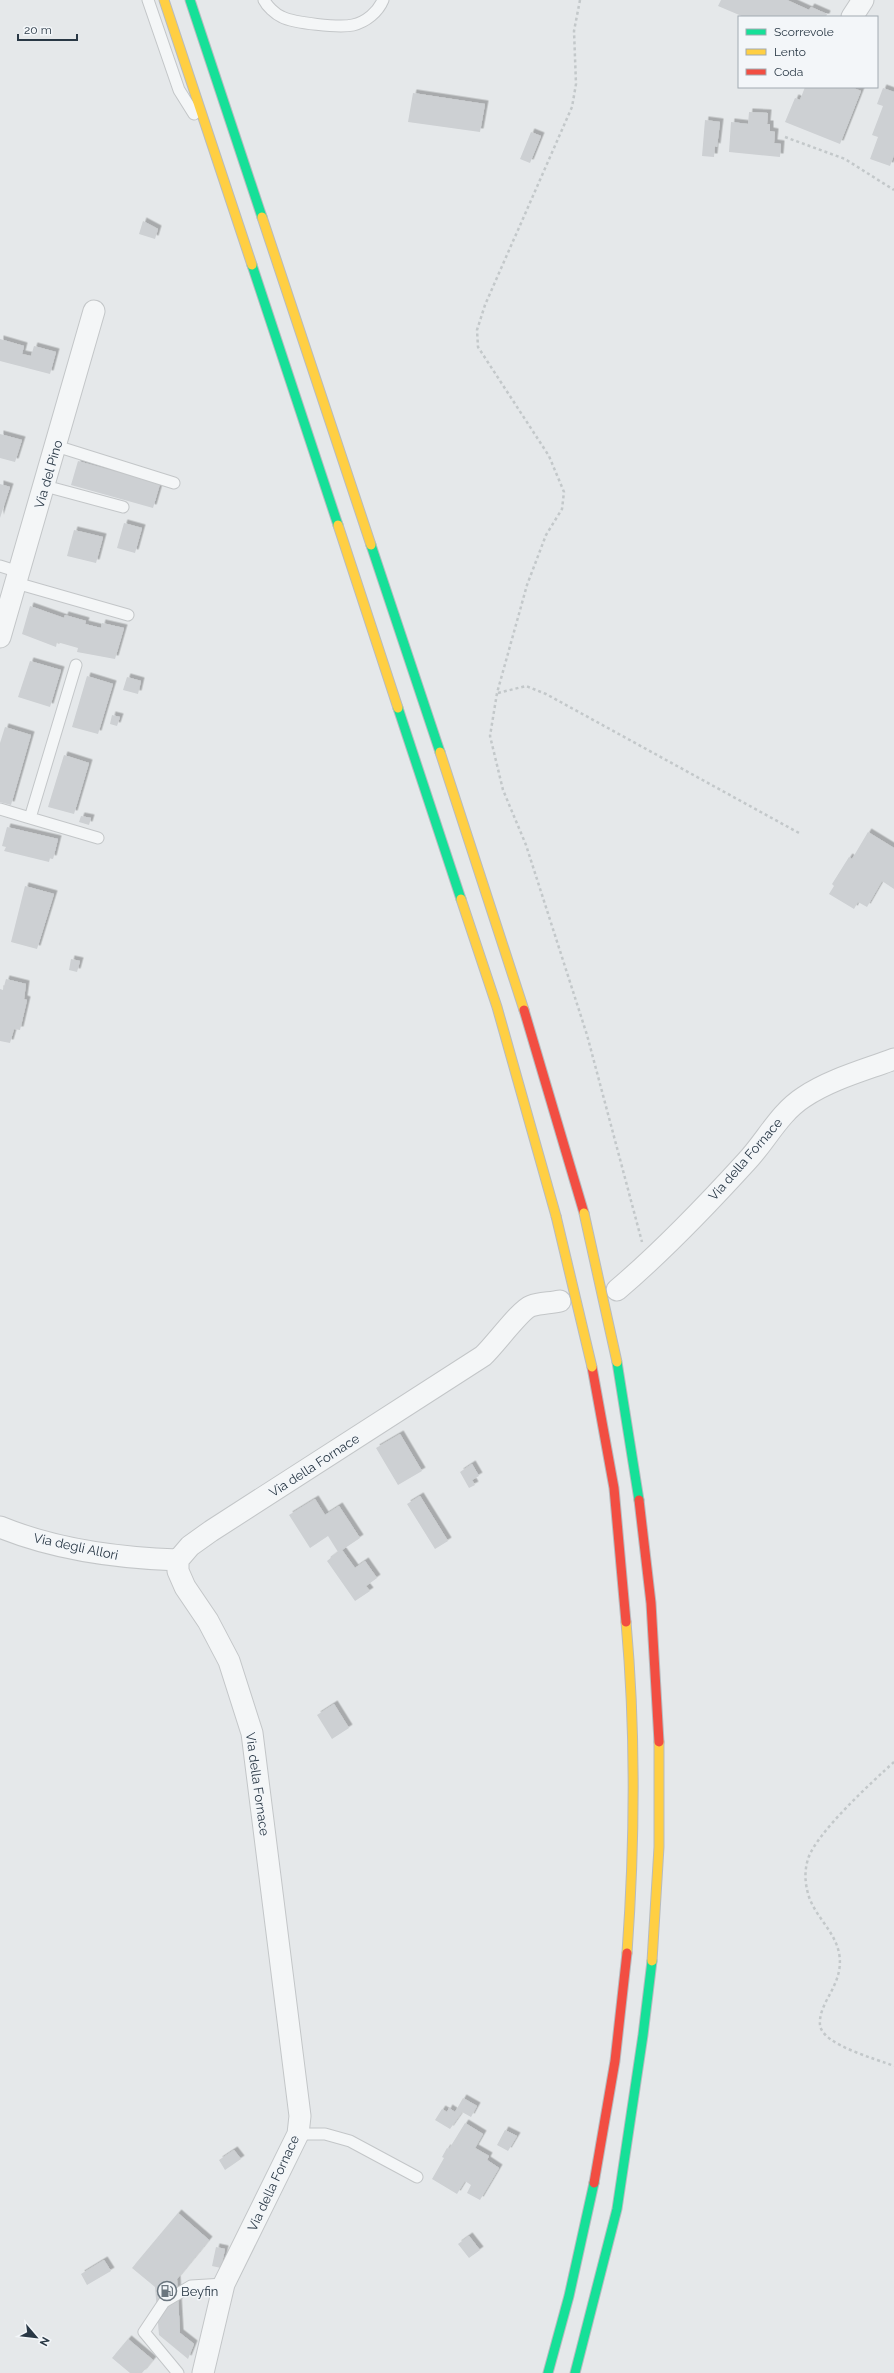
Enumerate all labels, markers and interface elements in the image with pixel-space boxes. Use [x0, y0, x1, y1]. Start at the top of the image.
scale bar [18, 16, 77, 42]
legend [738, 16, 878, 88]
text: 20 m [24, 23, 52, 37]
text: Scorrevole [774, 25, 834, 39]
text: Lento [774, 45, 806, 59]
text: Coda [774, 65, 803, 79]
street label: Via del Pino [32, 438, 65, 510]
street label: Via della Fornace [706, 1115, 785, 1204]
street label: Via della Fornace [267, 1431, 362, 1500]
street label: Via degli Allori [32, 1530, 120, 1563]
street label: Via della Fornace [243, 1731, 272, 1837]
street label: Via della Fornace [245, 2133, 302, 2234]
fuel station icon: Beyfin [156, 2280, 178, 2302]
place label: Beyfin [181, 2284, 218, 2299]
north arrow [16, 2317, 56, 2357]
text: N [37, 2335, 52, 2348]

